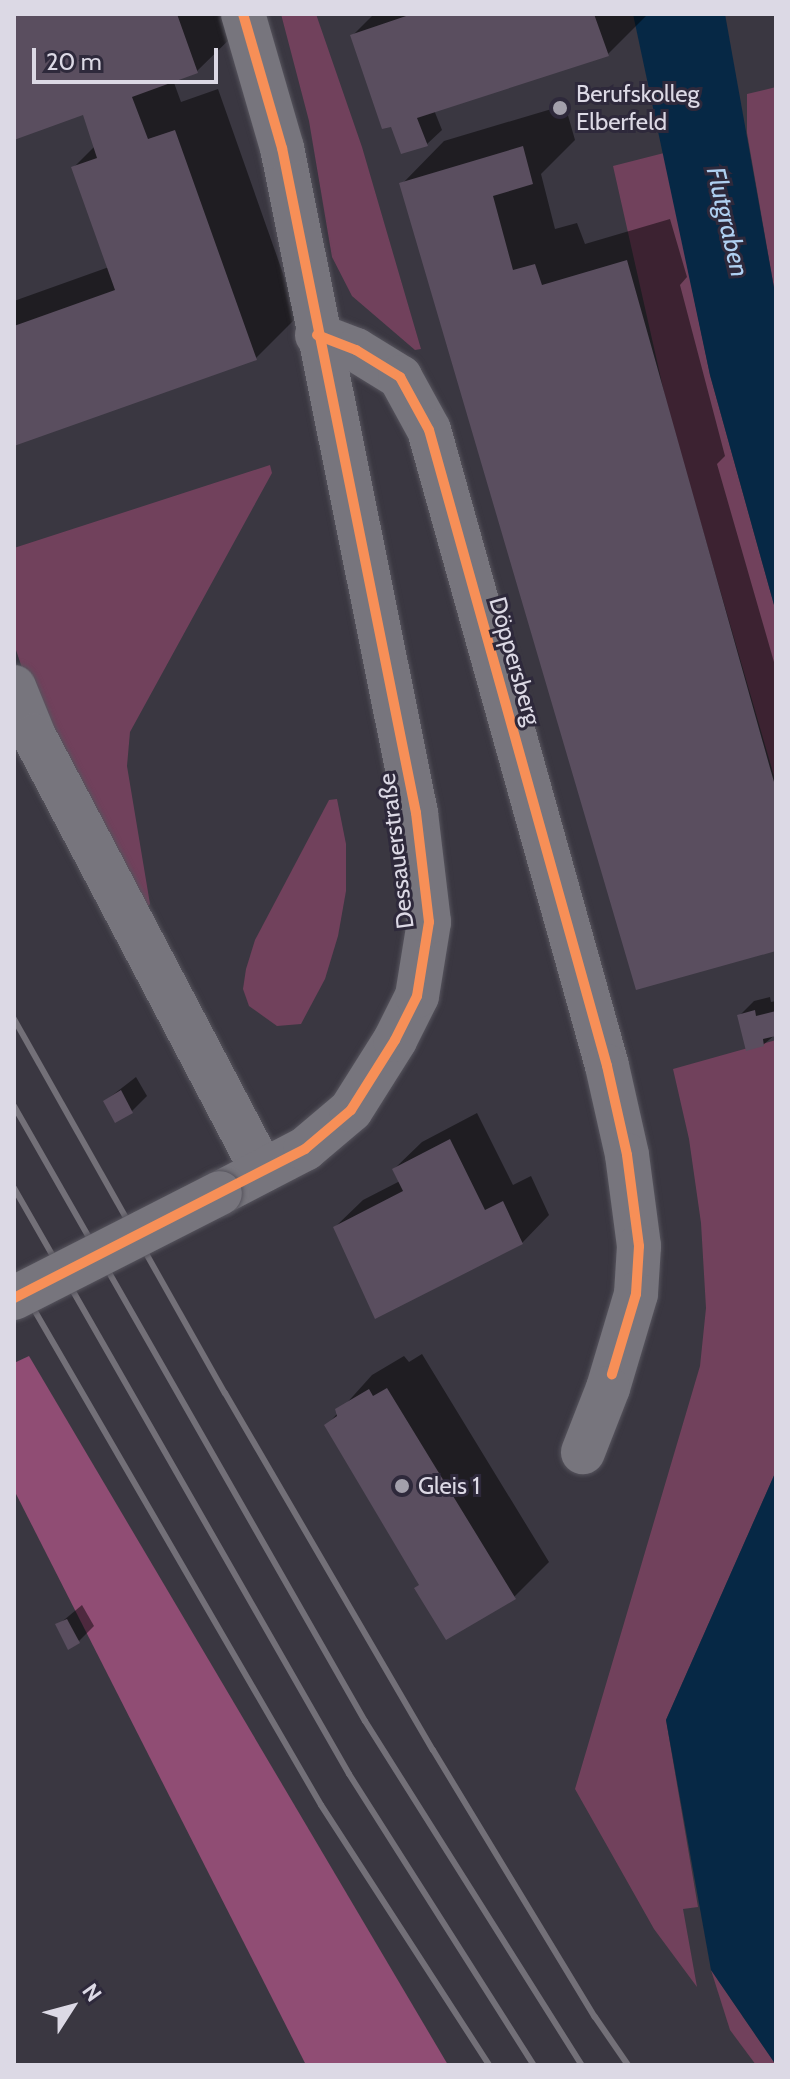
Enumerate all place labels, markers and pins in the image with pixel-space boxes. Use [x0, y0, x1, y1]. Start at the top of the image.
place label: Berufskolleg Elberfeld [576, 80, 700, 136]
marker: Berufskolleg Elberfeld [551, 99, 569, 117]
place label: Gleis 1 [418, 1472, 480, 1500]
marker: Gleis 1 [393, 1477, 411, 1495]

